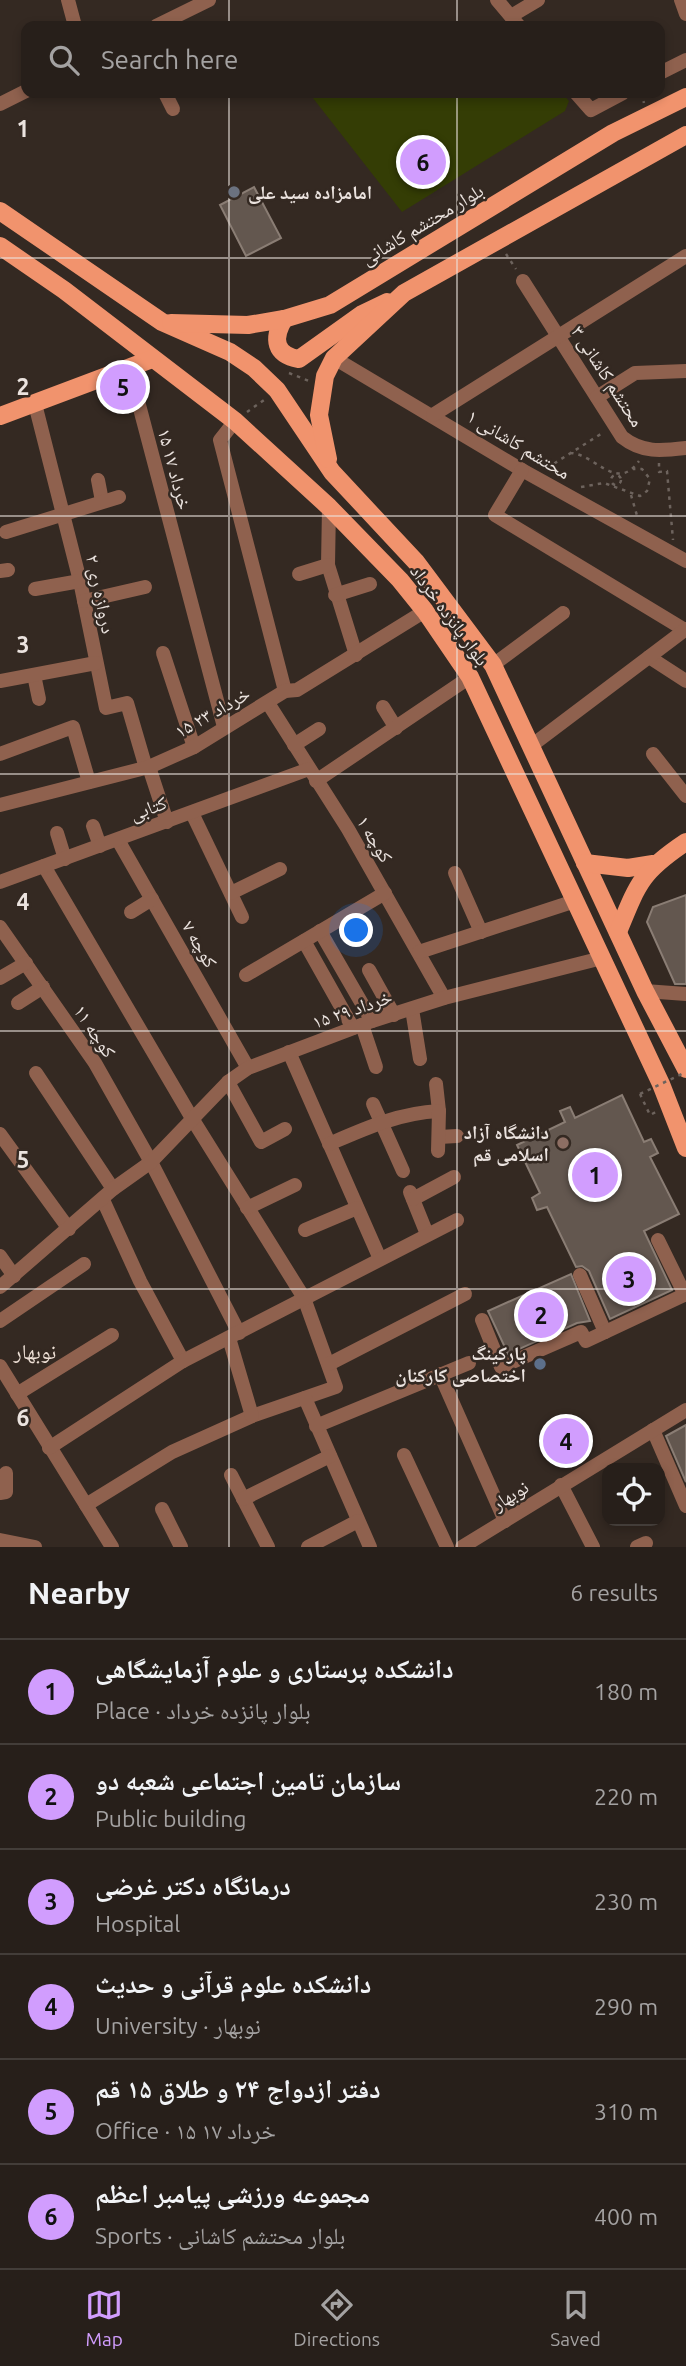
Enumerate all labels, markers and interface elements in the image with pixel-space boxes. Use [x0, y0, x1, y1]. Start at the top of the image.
search box [21, 21, 665, 98]
icon: search [45, 41, 83, 79]
text: Search here [101, 45, 238, 74]
text: 1 [17, 116, 29, 141]
pin: 6 [400, 136, 446, 188]
street label: بلوار محتشم کاشانی [357, 179, 488, 271]
place label: امامزاده سید علی [248, 181, 372, 204]
marker: امامزاده سید علی [226, 184, 242, 200]
street label: محتشم کاشانی ۳ [565, 321, 649, 432]
pin: 5 [100, 361, 146, 413]
text: 2 [17, 374, 29, 399]
street label: محتشم کاشانی ۱ [462, 405, 575, 485]
street label: ۱۵ خرداد ۱۷ [153, 426, 196, 512]
street label: دروازه ری ۲ [81, 553, 120, 636]
street label: بلوار پانزده خرداد [405, 560, 494, 670]
text: 3 [17, 632, 29, 657]
street label: ۱۵ خرداد ۲۳ [171, 682, 254, 743]
street label: کتابی [126, 791, 170, 826]
street label: کوچه ۱ [352, 812, 397, 867]
text: 4 [17, 889, 30, 914]
your location [339, 913, 373, 947]
street label: کوچه ۷ [177, 917, 222, 972]
street label: ۱۵ خرداد ۲۹ [309, 985, 395, 1034]
street label: کوچه ۱۱ [69, 1000, 121, 1062]
place label: دانشگاه آزاد اسلامی قم [464, 1121, 549, 1167]
marker: دانشگاه آزاد اسلامی قم [555, 1135, 571, 1151]
text: 5 [17, 1147, 29, 1172]
pin: 1 [572, 1149, 618, 1201]
pin: 3 [606, 1253, 652, 1305]
pin: 2 [518, 1289, 564, 1341]
district label: نوبهار [13, 1339, 56, 1364]
place label: پارکینگ اختصاصی کارکنان [395, 1342, 526, 1387]
marker: پارکینگ اختصاصی کارکنان [532, 1356, 548, 1372]
text: 6 [17, 1405, 30, 1430]
pin: 4 [543, 1415, 589, 1467]
map controls [602, 1463, 665, 1526]
button: locate [602, 1463, 665, 1526]
street label: نوبهار [487, 1475, 533, 1516]
text: Nearby [28, 1576, 130, 1610]
text: 6 results [570, 1580, 658, 1605]
text: دانشکده پرستاری و علوم آزمایشگاهی [95, 1654, 453, 1683]
text: 1 [45, 1679, 57, 1704]
text: 180 m [594, 1679, 658, 1704]
text: Place · بلوار پانزده خرداد [95, 1698, 310, 1723]
text: سازمان تامین اجتماعی شعبه دو [95, 1766, 401, 1795]
text: 2 [45, 1784, 57, 1809]
text: 220 m [594, 1784, 658, 1809]
text: Public building [95, 1806, 247, 1831]
text: درمانگاه دکتر غرضی [95, 1871, 291, 1900]
text: 3 [45, 1889, 57, 1914]
text: 230 m [594, 1889, 658, 1914]
text: Hospital [95, 1911, 180, 1936]
text: دانشکده علوم قرآنی و حدیث [95, 1969, 371, 1998]
text: 4 [45, 1994, 57, 2019]
text: 290 m [594, 1994, 658, 2019]
text: University · نوبهار [95, 2013, 261, 2038]
text: دفتر ازدواج ۲۴ و طلاق ۱۵ قم [95, 2074, 380, 2103]
text: 5 [45, 2099, 57, 2124]
text: 310 m [594, 2099, 658, 2124]
text: Office · ۱۵ خرداد ۱۷ [95, 2118, 276, 2143]
text: مجموعه ورزشی پیامبر اعظم [95, 2179, 370, 2208]
text: 6 [45, 2204, 57, 2229]
text: 400 m [594, 2204, 658, 2229]
text: Sports · بلوار محتشم کاشانی [95, 2223, 345, 2248]
tab: Map [85, 2286, 123, 2350]
tab: Directions [293, 2286, 380, 2350]
tab: Saved [550, 2286, 601, 2350]

